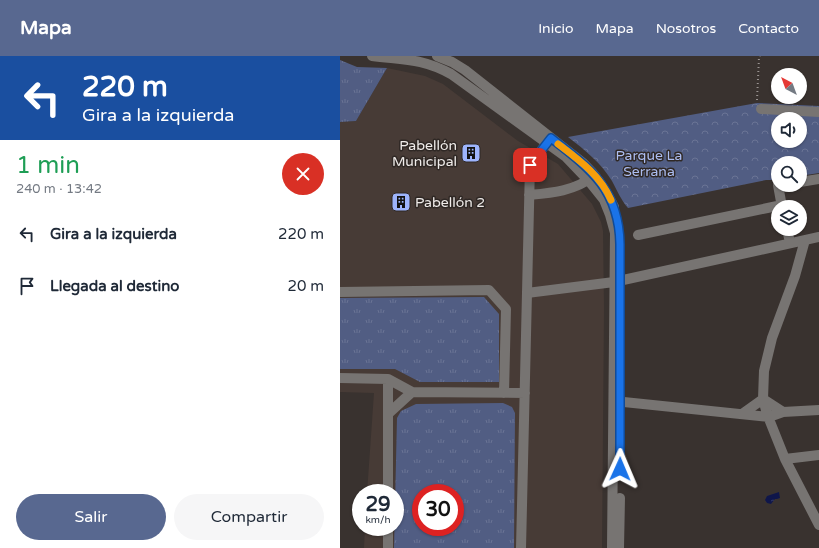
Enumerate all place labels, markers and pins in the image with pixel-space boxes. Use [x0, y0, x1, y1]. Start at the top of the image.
place label: Pabellón Municipal [392, 137, 457, 170]
building icon: Pabellón Municipal [460, 142, 482, 164]
pin [513, 148, 547, 182]
building icon: Pabellón 2 [390, 191, 412, 213]
place label: Pabellón 2 [415, 194, 485, 211]

